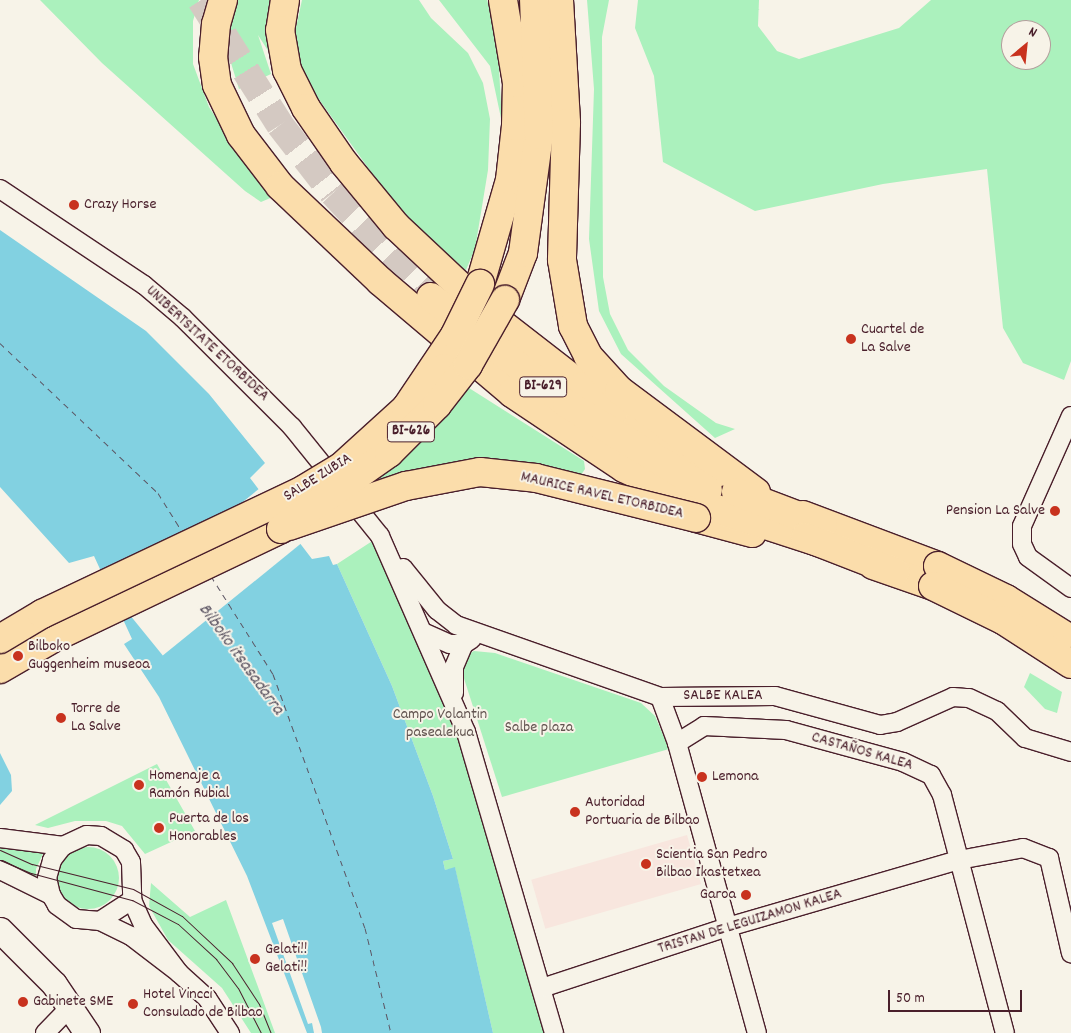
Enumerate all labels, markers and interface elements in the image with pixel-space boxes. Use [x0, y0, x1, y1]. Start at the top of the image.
north arrow [1001, 20, 1051, 70]
text: N [1025, 22, 1040, 43]
place label: Crazy Horse [84, 195, 157, 215]
marker: Crazy Horse [68, 199, 80, 211]
street label: UNIBERTSITATE ETORBIDEA [141, 282, 273, 406]
place label: Cuartel de La Salve [861, 320, 924, 358]
marker: Cuartel de La Salve [845, 333, 857, 345]
road number: BI-629 [518, 374, 568, 400]
road number: BI-626 [386, 420, 436, 444]
street label: SALBE ZUBIA [280, 449, 356, 507]
street label: MAURICE RAVEL ETORBIDEA [519, 468, 685, 524]
place label: Pension La Salve [946, 501, 1045, 521]
marker: Pension La Salve [1049, 505, 1061, 517]
water label: Bilboko itsasadarra [192, 600, 288, 720]
place label: Bilboko Guggenheim museoa [28, 637, 150, 675]
marker: Bilboko Guggenheim museoa [12, 650, 24, 662]
street label: SALBE KALEA [683, 686, 763, 706]
place label: Torre de La Salve [71, 699, 121, 737]
park label: Campo Volantin pasealekua [393, 705, 487, 743]
marker: Torre de La Salve [55, 712, 67, 724]
park label: Salbe plaza [505, 718, 573, 738]
street label: CASTAÑOS KALEA [809, 728, 915, 776]
place label: Homenaje a Ramón Rubial [149, 766, 229, 804]
place label: Lemona [712, 767, 759, 787]
marker: Lemona [696, 771, 708, 783]
marker: Homenaje a Ramón Rubial [133, 779, 145, 791]
place label: Autoridad Portuaria de Bilbao [585, 793, 700, 831]
marker: Autoridad Portuaria de Bilbao [569, 806, 581, 818]
place label: Puerta de los Honorables [169, 809, 249, 847]
marker: Puerta de los Honorables [153, 822, 165, 834]
place label: Scientia San Pedro Bilbao Ikastetxea [656, 845, 767, 883]
marker: Scientia San Pedro Bilbao Ikastetxea [640, 858, 652, 870]
street label: TRISTAN DE LEGUIZAMON KALEA [656, 885, 844, 959]
place label: Garoa [700, 885, 736, 905]
marker: Garoa [740, 889, 752, 901]
place label: Gelati!! Gelati!! [265, 940, 307, 978]
marker: Gelati!! Gelati!! [249, 953, 261, 965]
scale bar [891, 980, 1025, 1012]
place label: Hotel Vincci Consulado de Bilbao [143, 985, 263, 1023]
text: 50 m [896, 988, 925, 1010]
place label: Gabinete SME [33, 992, 113, 1012]
marker: Gabinete SME [17, 996, 29, 1008]
marker: Hotel Vincci Consulado de Bilbao [127, 998, 139, 1010]

